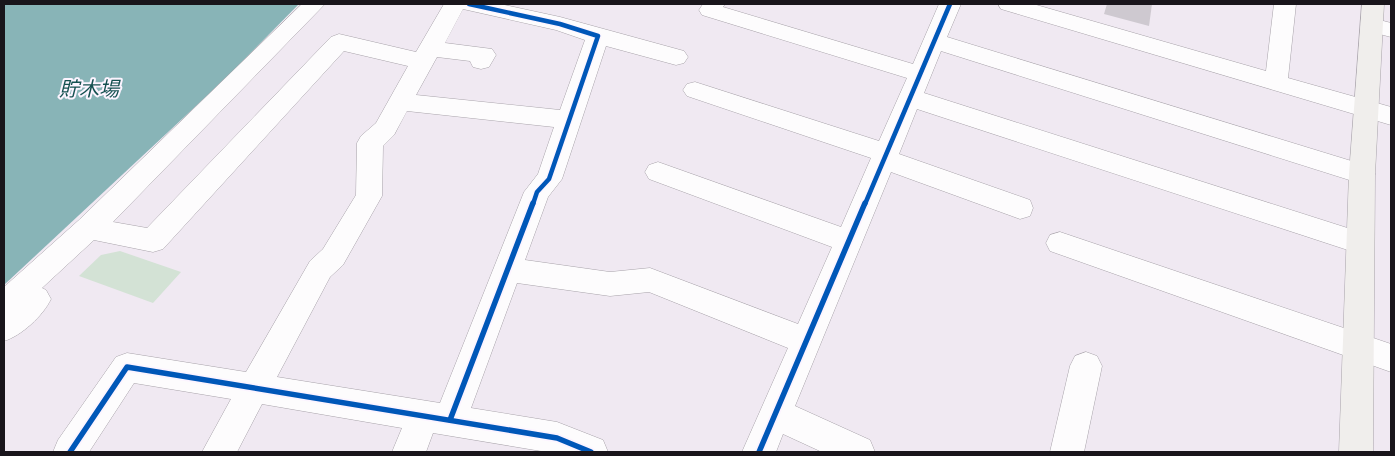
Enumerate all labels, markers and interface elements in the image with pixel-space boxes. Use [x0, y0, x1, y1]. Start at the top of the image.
water label: 貯木場 [59, 77, 121, 102]

